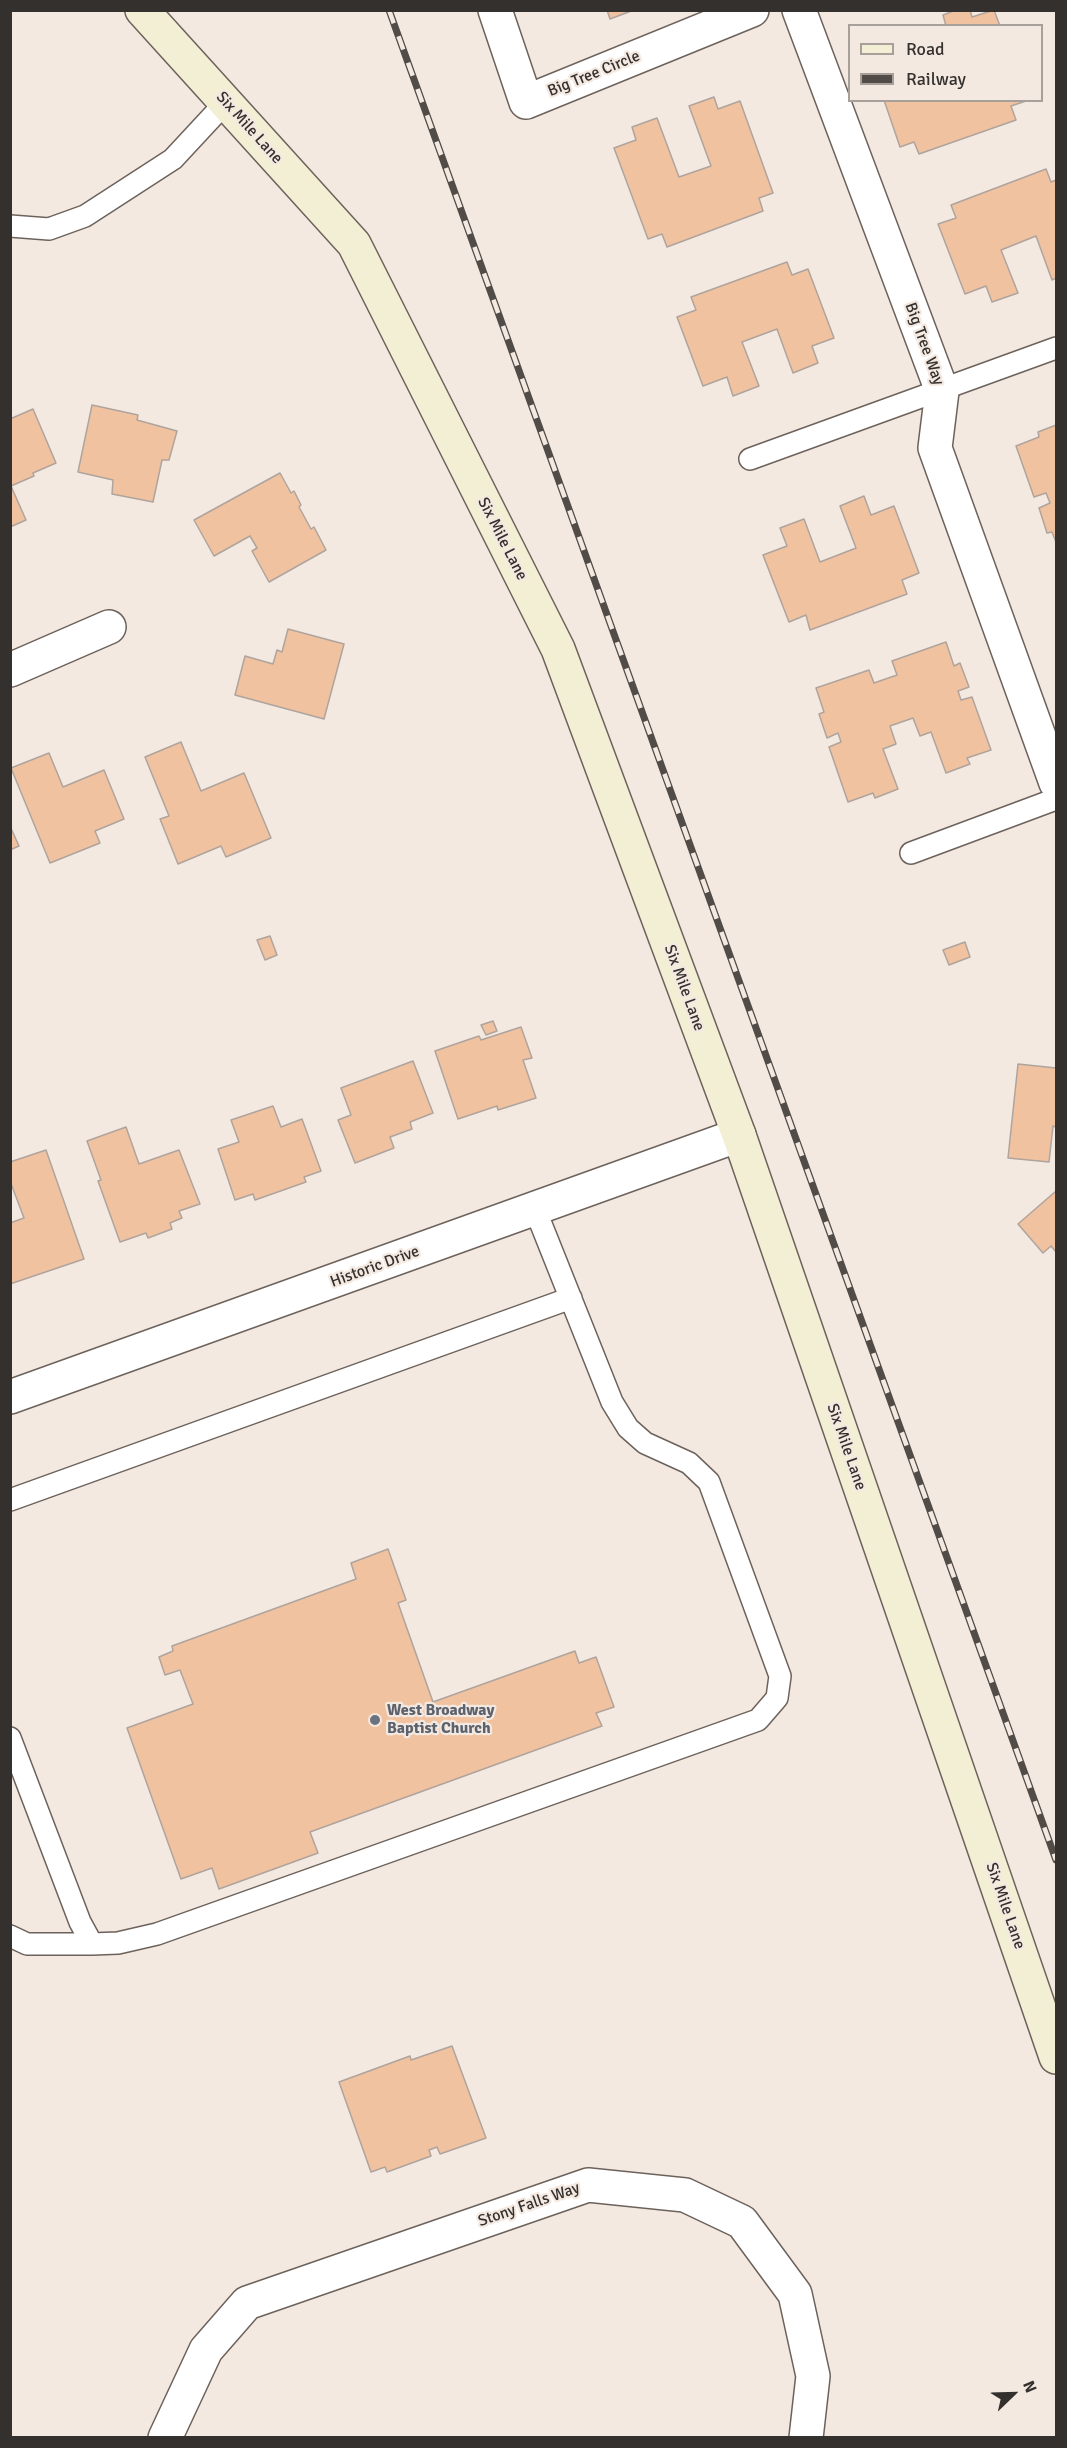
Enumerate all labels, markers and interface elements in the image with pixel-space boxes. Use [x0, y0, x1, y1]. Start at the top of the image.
legend [848, 24, 1043, 102]
text: Road [906, 38, 945, 60]
street label: Big Tree Circle [545, 47, 643, 101]
text: Railway [906, 68, 966, 90]
street label: Six Mile Lane [212, 88, 286, 168]
street label: Big Tree Way [900, 300, 948, 388]
street label: Six Mile Lane [473, 494, 531, 584]
street label: Six Mile Lane [660, 942, 708, 1034]
street label: Historic Drive [328, 1242, 422, 1292]
street label: Six Mile Lane [822, 1401, 870, 1493]
place label: West Broadway Baptist Church [387, 1701, 494, 1739]
marker: West Broadway Baptist Church [368, 1713, 382, 1727]
street label: Six Mile Lane [981, 1860, 1029, 1952]
street label: Stony Falls Way [476, 2179, 582, 2231]
north arrow [983, 2364, 1043, 2424]
text: N [1018, 2378, 1041, 2396]

